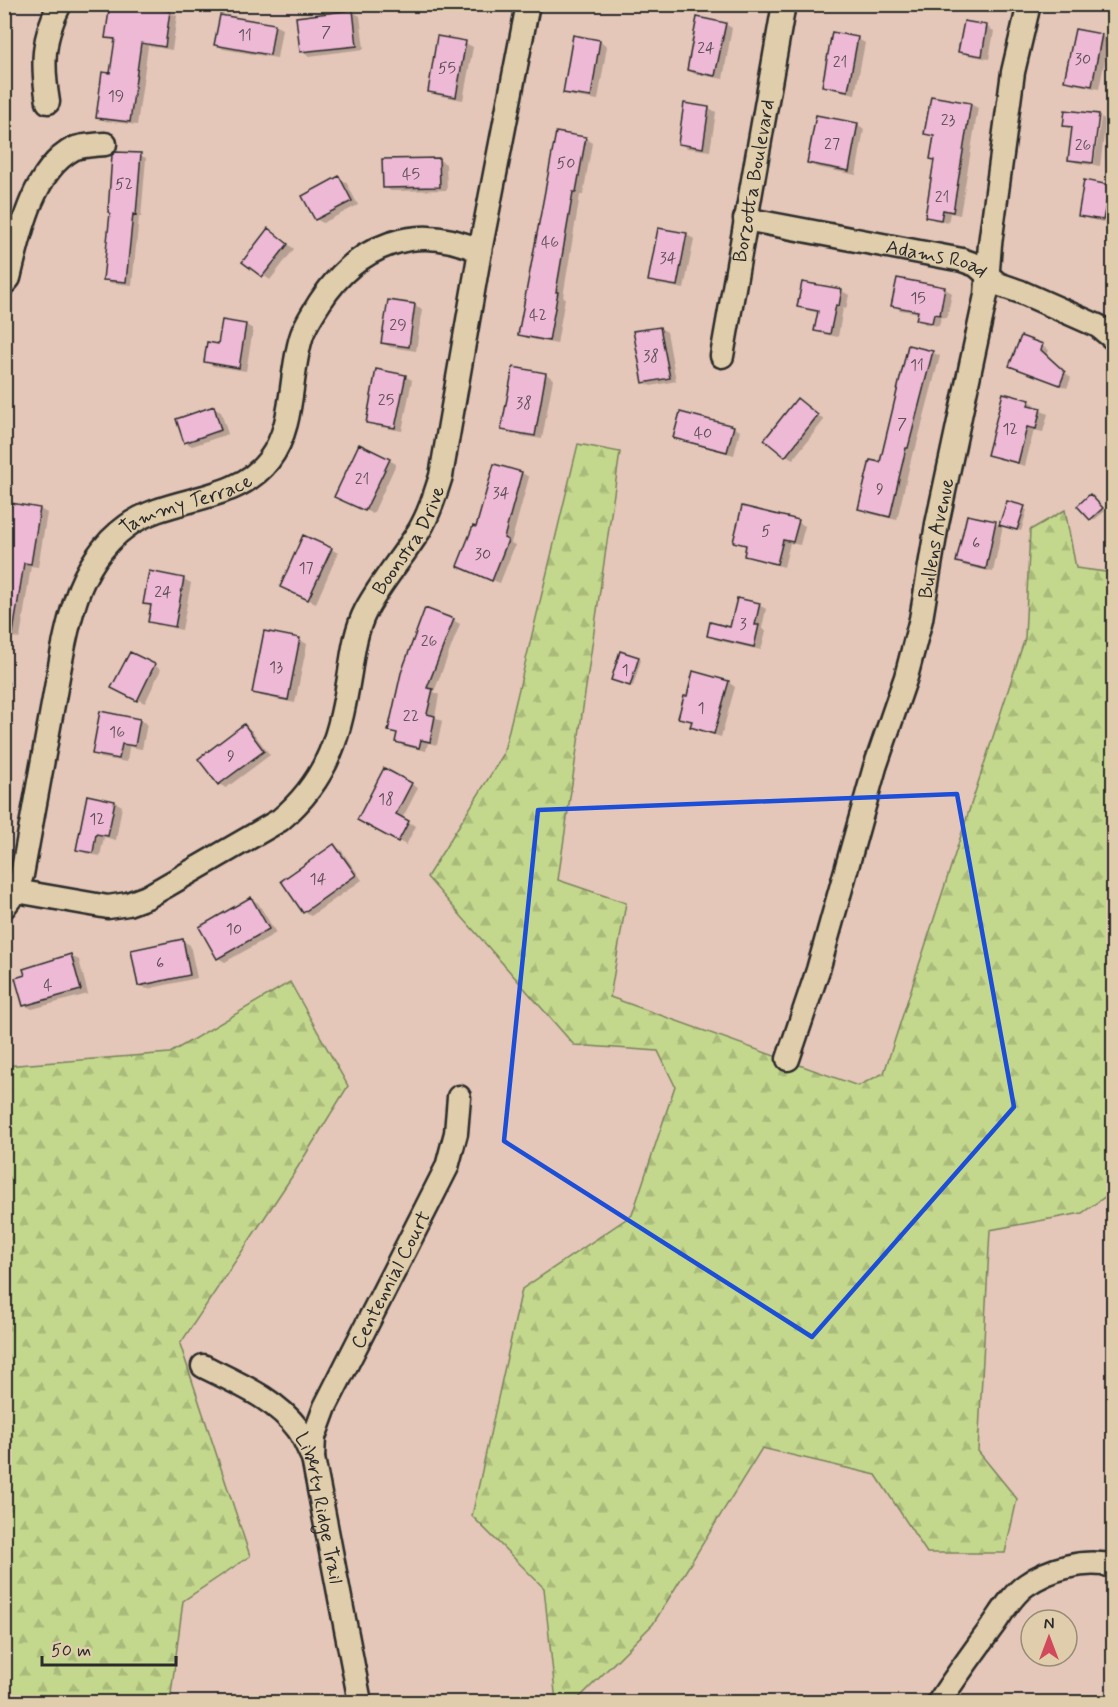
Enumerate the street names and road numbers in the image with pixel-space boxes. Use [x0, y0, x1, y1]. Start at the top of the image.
street label: Borzotta Boulevard [727, 97, 782, 265]
street label: Adams Road [883, 234, 993, 285]
street label: Tammy Terrace [115, 468, 258, 542]
street label: Bullens Avenue [913, 476, 962, 601]
street label: Boonstra Drive [366, 483, 452, 601]
street label: Centennial Court [345, 1206, 438, 1354]
street label: Liberty Ridge Trail [288, 1428, 349, 1586]

